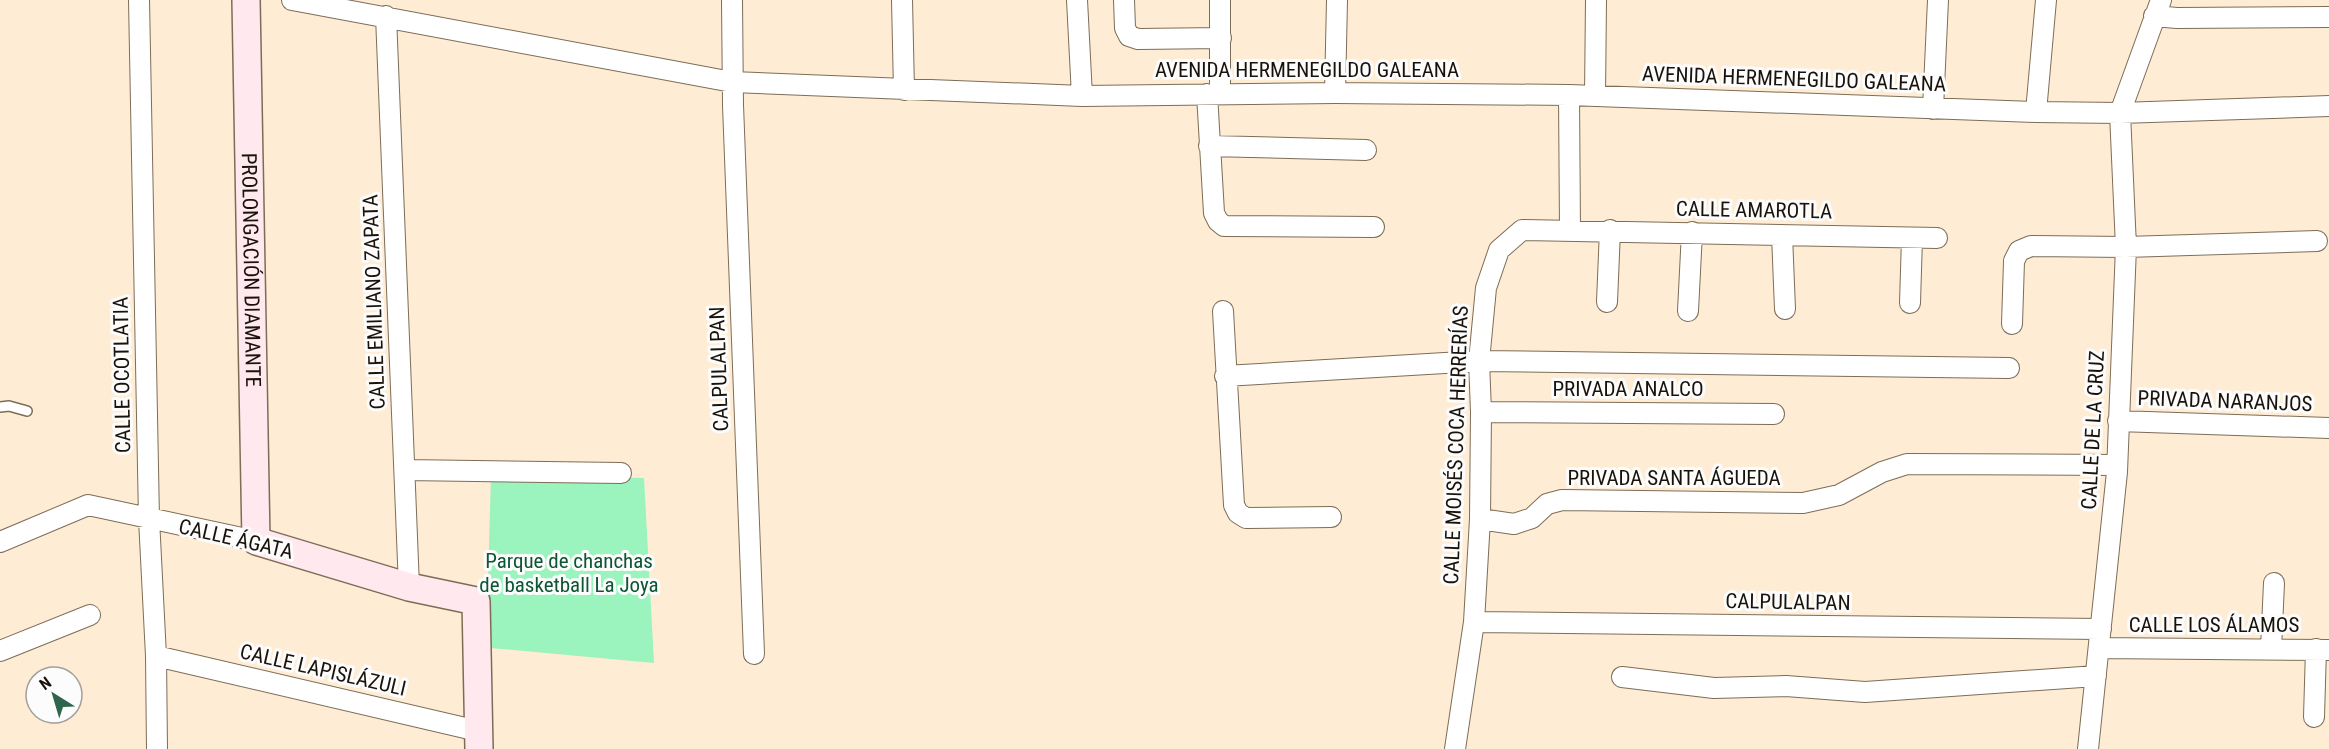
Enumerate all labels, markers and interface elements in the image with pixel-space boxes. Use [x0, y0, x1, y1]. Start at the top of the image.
street label: AVENIDA HERMENEGILDO GALEANA [1155, 58, 1459, 82]
street label: AVENIDA HERMENEGILDO GALEANA [1642, 62, 1946, 96]
street label: PROLONGACIÓN DIAMANTE [237, 153, 265, 387]
street label: CALLE EMILIANO ZAPATA [358, 194, 390, 410]
street label: CALLE AMAROTLA [1676, 197, 1832, 223]
street label: CALLE OCOTLATIA [109, 297, 135, 453]
street label: CALLE MOISÉS COCA HERRERÍAS [1439, 305, 1473, 585]
street label: CALPULALPAN [705, 306, 733, 432]
street label: CALLE DE LA CRUZ [2077, 350, 2109, 510]
street label: PRIVADA ANALCO [1552, 377, 1704, 401]
street label: PRIVADA NARANJOS [2137, 386, 2313, 416]
street label: PRIVADA SANTA ÁGUEDA [1567, 466, 1781, 490]
street label: CALLE ÁGATA [176, 514, 296, 564]
park label: Parque de chanchas de basketball La Joya [479, 549, 659, 597]
street label: CALPULALPAN [1725, 589, 1851, 615]
street label: CALLE LOS ÁLAMOS [2129, 613, 2299, 637]
street label: CALLE LAPISLÁZULI [238, 639, 408, 701]
north arrow [24, 665, 84, 725]
text: N [36, 673, 55, 694]

